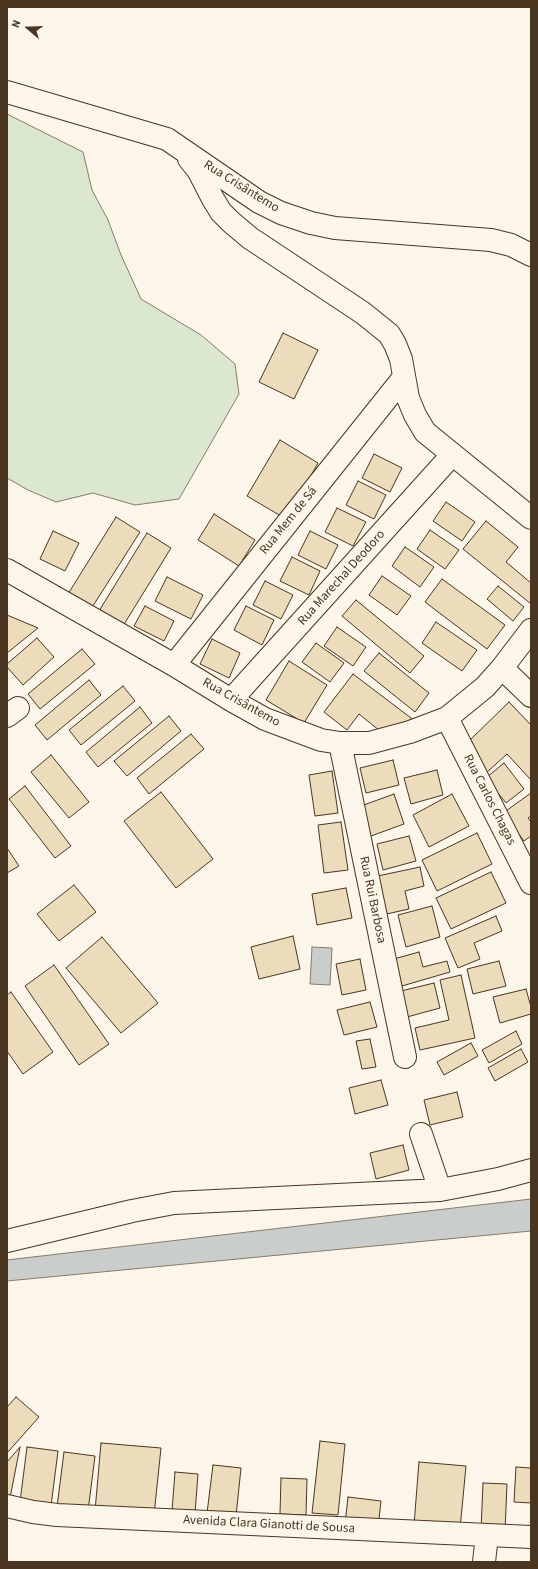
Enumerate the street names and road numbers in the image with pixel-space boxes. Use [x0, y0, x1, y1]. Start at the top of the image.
street label: Rua Crisântemo [200, 158, 282, 216]
street label: Rua Mem de Sá [257, 484, 321, 558]
street label: Rua Marechal Deodoro [295, 527, 389, 629]
street label: Rua Crisântemo [199, 675, 283, 731]
street label: Rua Carlos Chagas [459, 752, 519, 848]
street label: Rua Rui Barbosa [355, 855, 389, 945]
street label: Avenida Clara Gianotti de Sousa [183, 1513, 355, 1537]

